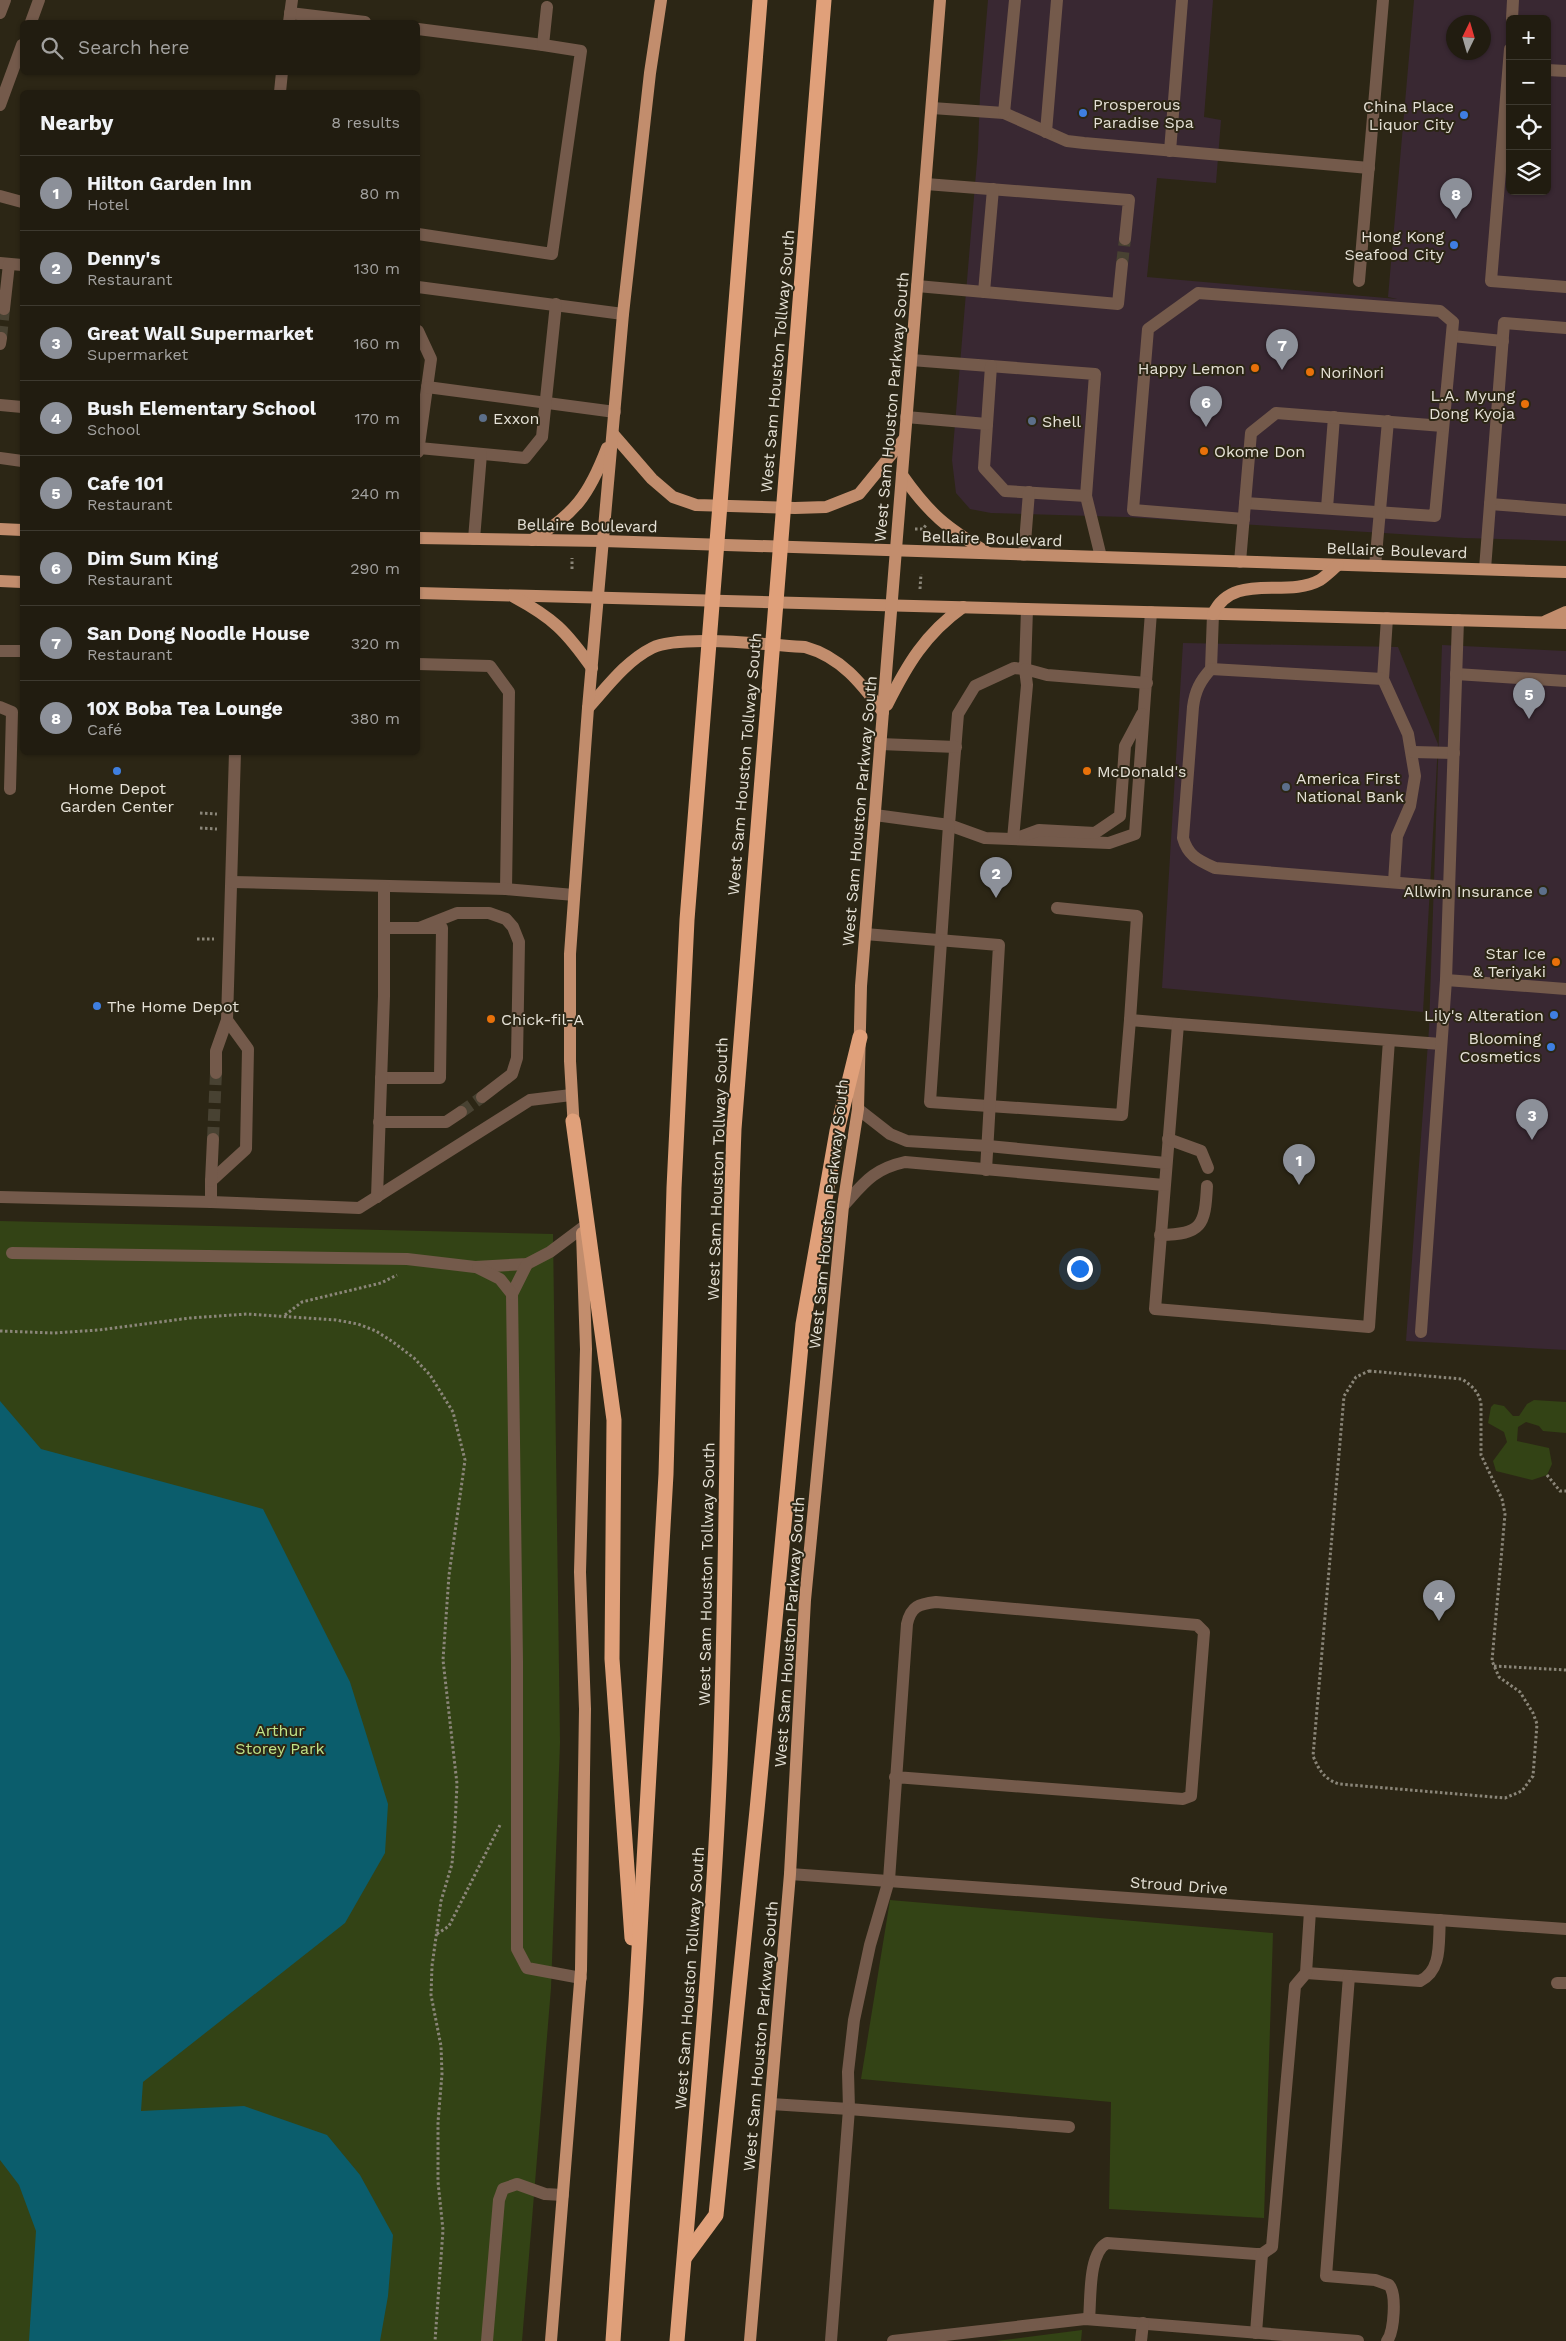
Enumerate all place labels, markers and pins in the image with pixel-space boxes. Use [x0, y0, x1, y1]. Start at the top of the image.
place label: Prosperous Paradise Spa [1093, 95, 1194, 132]
place label: China Place Liquor City [1363, 97, 1455, 134]
marker: Prosperous Paradise Spa [1077, 107, 1089, 119]
marker: China Place Liquor City [1458, 109, 1470, 121]
pin: 8 [1440, 178, 1472, 219]
place label: Hong Kong Seafood City [1345, 227, 1445, 264]
marker: Hong Kong Seafood City [1448, 239, 1460, 251]
pin: 7 [1266, 329, 1298, 370]
place label: Happy Lemon [1138, 359, 1245, 378]
marker: Happy Lemon [1249, 362, 1261, 374]
place label: NoriNori [1320, 363, 1384, 382]
marker: NoriNori [1304, 366, 1316, 378]
pin: 6 [1190, 386, 1222, 427]
place label: L.A. Myung Dong Kyoja [1429, 386, 1515, 423]
marker: L.A. Myung Dong Kyoja [1519, 398, 1531, 410]
place label: Exxon [493, 409, 539, 428]
marker: Exxon [477, 412, 489, 424]
place label: Shell [1042, 412, 1081, 431]
marker: Shell [1026, 415, 1038, 427]
place label: Okome Don [1214, 442, 1305, 461]
marker: Okome Don [1198, 445, 1210, 457]
pin: 5 [1513, 678, 1545, 719]
place label: McDonald's [1097, 762, 1187, 781]
marker: Home Depot Garden Center [111, 765, 123, 777]
marker: McDonald's [1081, 765, 1093, 777]
place label: America First National Bank [1296, 769, 1404, 806]
place label: Home Depot Garden Center [60, 779, 174, 816]
marker: America First National Bank [1280, 781, 1292, 793]
pin: 2 [980, 857, 1012, 898]
place label: Allwin Insurance [1404, 882, 1533, 901]
marker: Allwin Insurance [1537, 885, 1549, 897]
place label: Star Ice & Teriyaki [1473, 944, 1546, 981]
marker: Star Ice & Teriyaki [1550, 956, 1562, 968]
place label: The Home Depot [107, 997, 239, 1016]
marker: The Home Depot [91, 1000, 103, 1012]
place label: Lily's Alteration [1424, 1006, 1544, 1025]
marker: Lily's Alteration [1548, 1009, 1560, 1021]
place label: Chick-fil-A [501, 1010, 585, 1029]
marker: Chick-fil-A [485, 1013, 497, 1025]
place label: Blooming Cosmetics [1459, 1029, 1541, 1066]
marker: Blooming Cosmetics [1545, 1041, 1557, 1053]
pin: 3 [1516, 1099, 1548, 1140]
pin: 1 [1283, 1144, 1315, 1185]
pin: 4 [1423, 1580, 1455, 1621]

